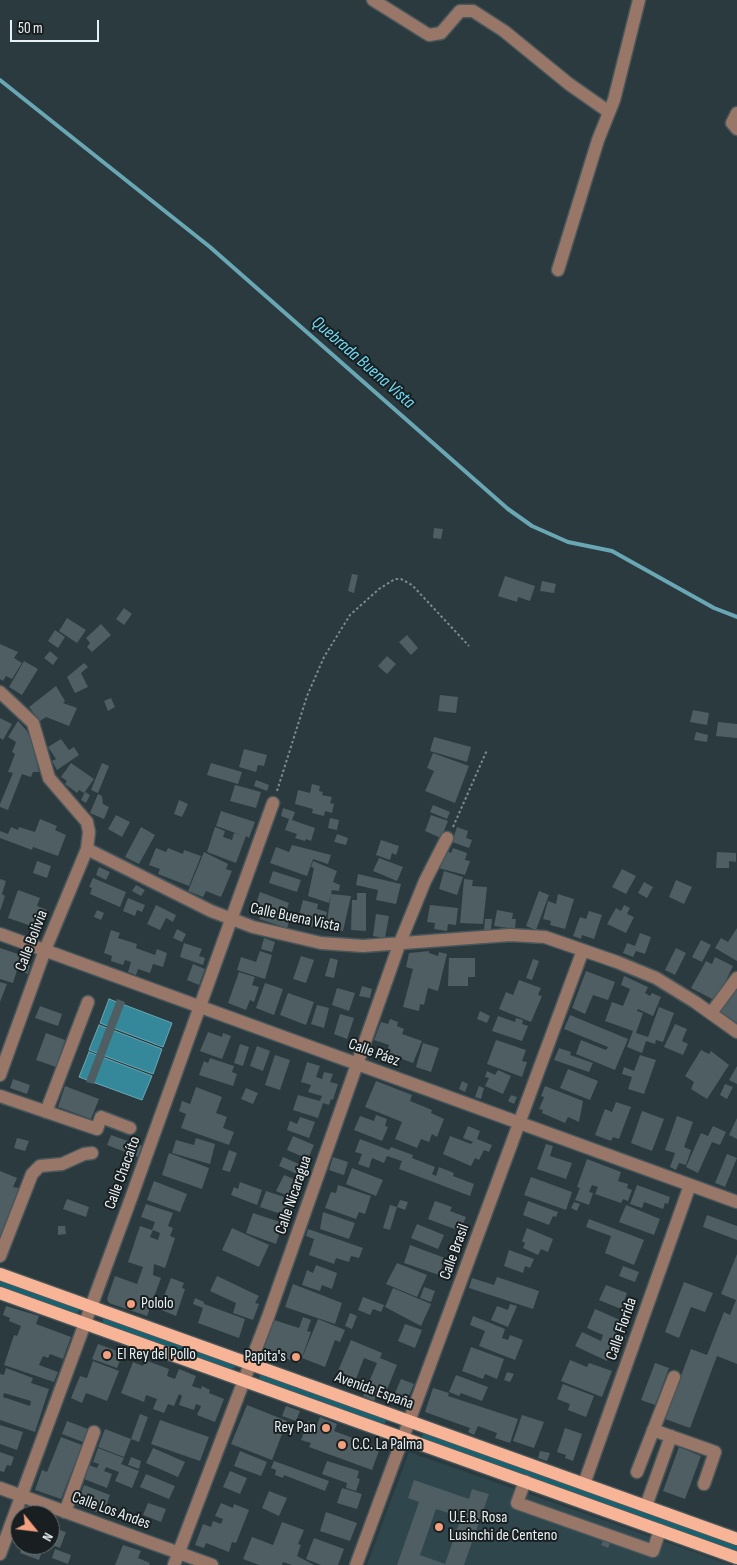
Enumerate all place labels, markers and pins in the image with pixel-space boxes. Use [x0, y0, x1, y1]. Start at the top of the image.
place label: Pololo [141, 1294, 174, 1314]
marker: Pololo [125, 1298, 137, 1310]
place label: El Rey del Pollo [117, 1345, 196, 1365]
place label: Papita's [244, 1347, 286, 1367]
marker: El Rey del Pollo [101, 1349, 113, 1361]
marker: Papita's [290, 1351, 302, 1363]
place label: Rey Pan [274, 1418, 316, 1438]
marker: Rey Pan [320, 1422, 332, 1434]
place label: C.C. La Palma [352, 1435, 422, 1455]
marker: C.C. La Palma [336, 1439, 348, 1451]
place label: U.E.B. Rosa Lusinchi de Centeno [449, 1508, 557, 1546]
marker: U.E.B. Rosa Lusinchi de Centeno [433, 1521, 445, 1533]

